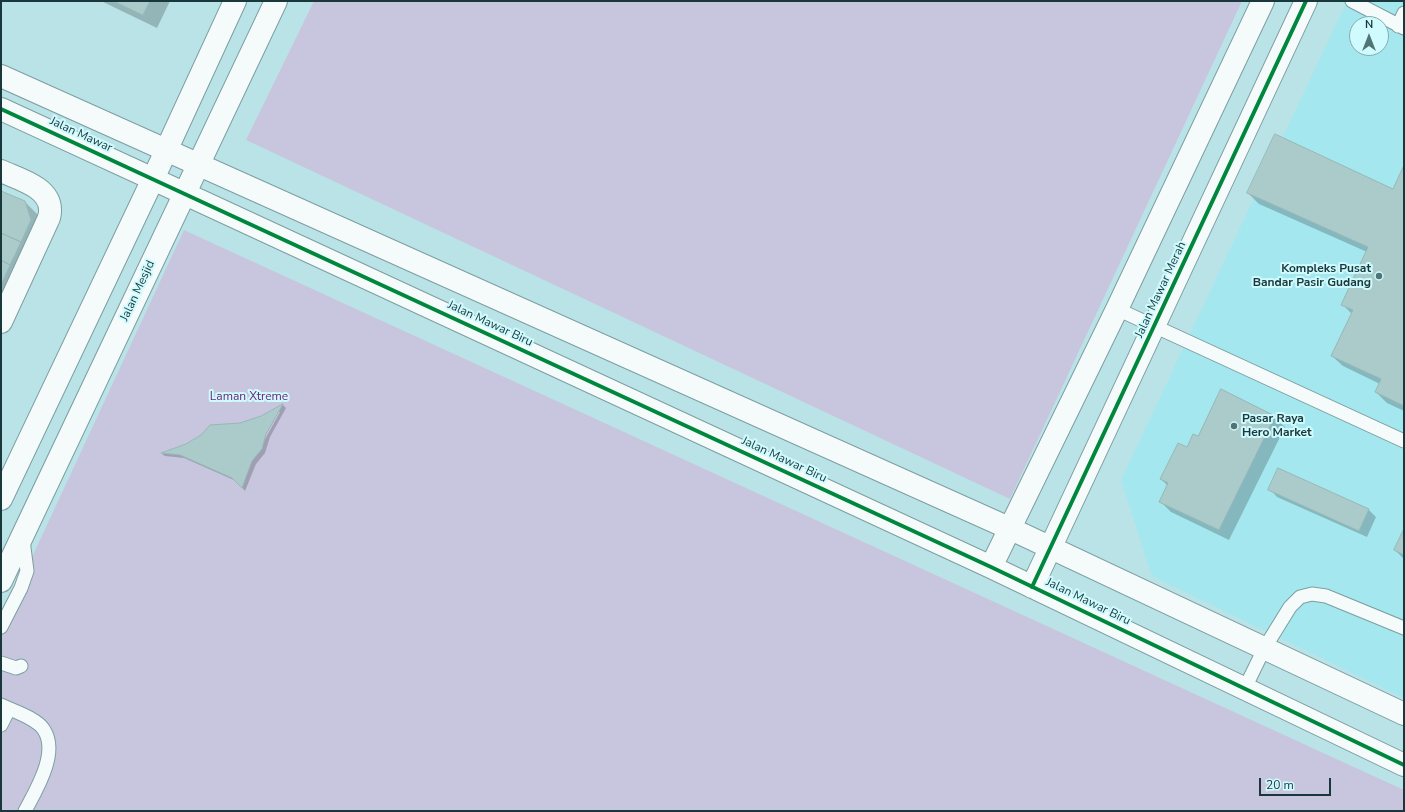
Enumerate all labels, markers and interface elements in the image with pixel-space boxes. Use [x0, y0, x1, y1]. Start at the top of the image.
north arrow [1349, 16, 1389, 56]
text: N [1365, 17, 1373, 32]
street label: Jalan Mawar [47, 114, 115, 156]
street label: Jalan Mawar Merah [1132, 240, 1190, 340]
street label: Jalan Mesjid [118, 258, 158, 324]
place label: Kompleks Pusat Bandar Pasir Gudang [1253, 262, 1371, 290]
marker: Kompleks Pusat Bandar Pasir Gudang [1374, 271, 1384, 281]
street label: Jalan Mawar Biru [445, 298, 535, 350]
park label: Laman Xtreme [210, 390, 288, 404]
place label: Pasar Raya Hero Market [1242, 412, 1312, 440]
marker: Pasar Raya Hero Market [1229, 421, 1239, 431]
street label: Jalan Mawar Biru [739, 434, 829, 486]
street label: Jalan Mawar Biru [1043, 575, 1133, 629]
scale bar [1261, 770, 1333, 796]
text: 20 m [1266, 777, 1294, 793]

